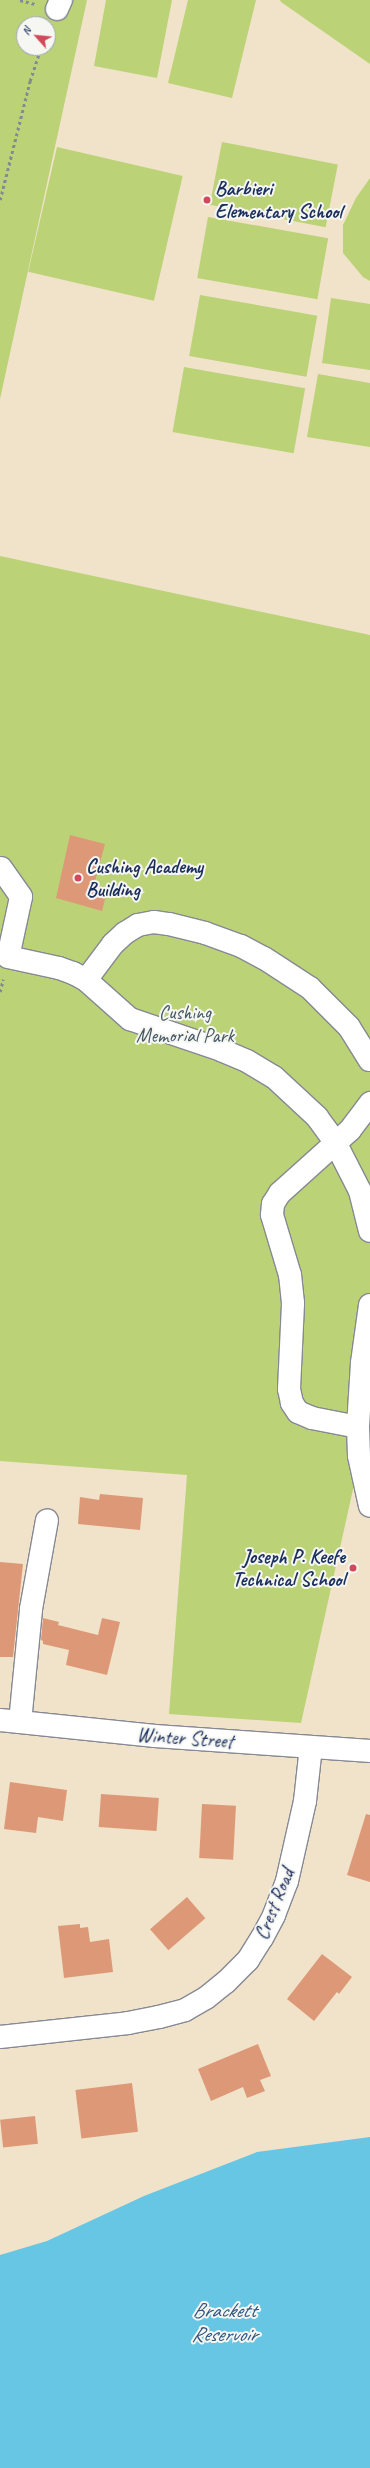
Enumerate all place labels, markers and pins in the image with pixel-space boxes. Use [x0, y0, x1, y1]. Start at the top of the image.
place label: Barbieri Elementary School [215, 176, 342, 223]
marker: Barbieri Elementary School [202, 195, 212, 205]
place label: Cushing Academy Building [86, 854, 204, 901]
marker: Cushing Academy Building [73, 873, 83, 883]
place label: Joseph P. Keefe Technical School [233, 1544, 345, 1591]
marker: Joseph P. Keefe Technical School [348, 1563, 358, 1573]

